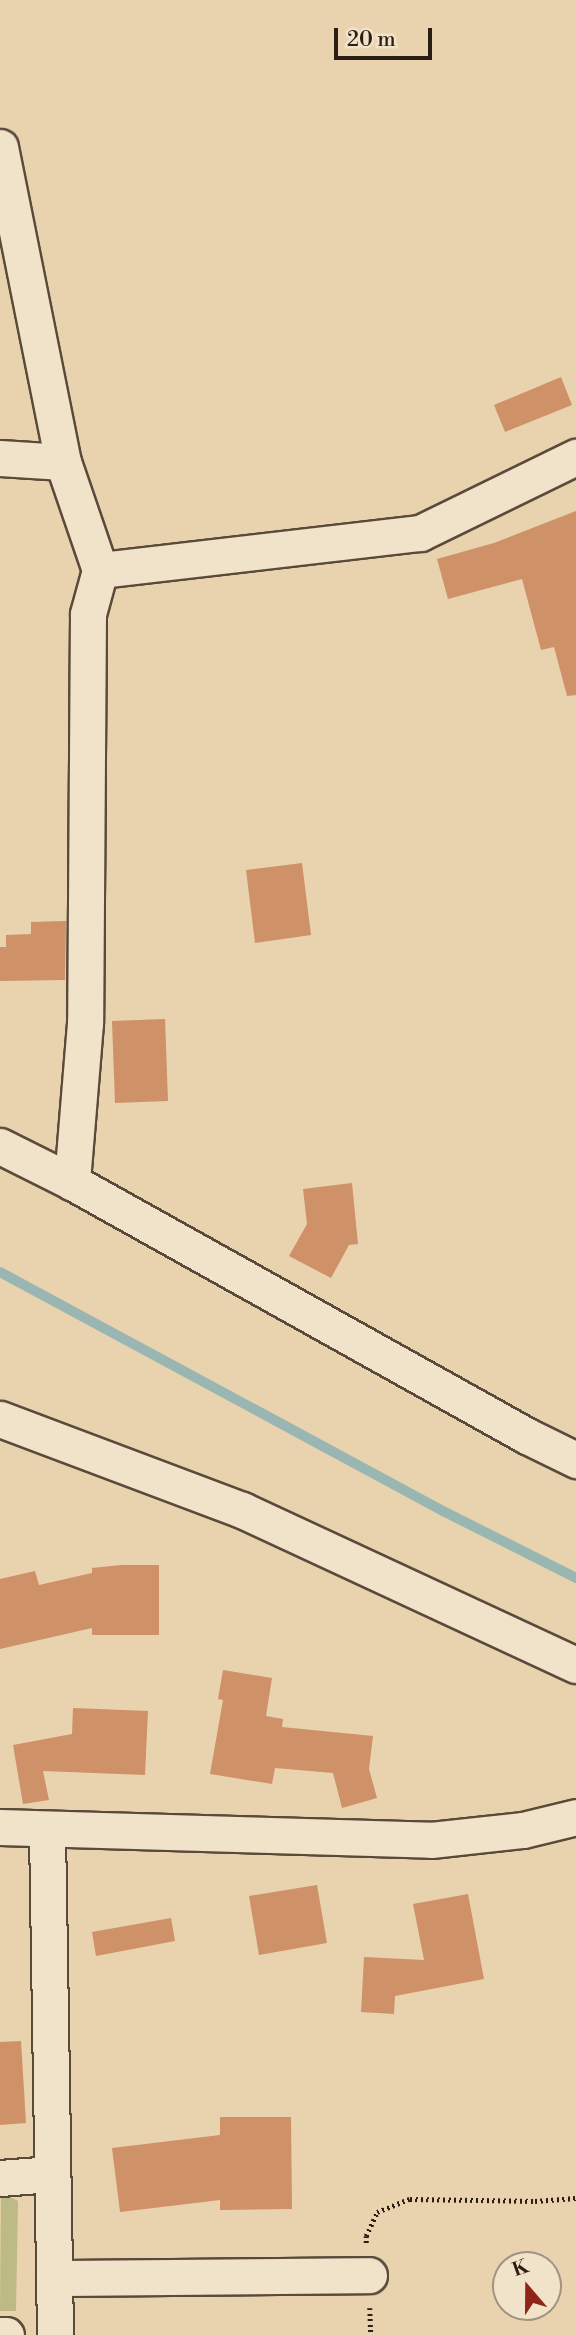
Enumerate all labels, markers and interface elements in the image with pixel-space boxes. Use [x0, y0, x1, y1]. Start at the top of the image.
scale bar [338, 14, 436, 58]
text: 20 m [347, 27, 396, 53]
north arrow [492, 2251, 562, 2321]
text: K [509, 2254, 532, 2282]

